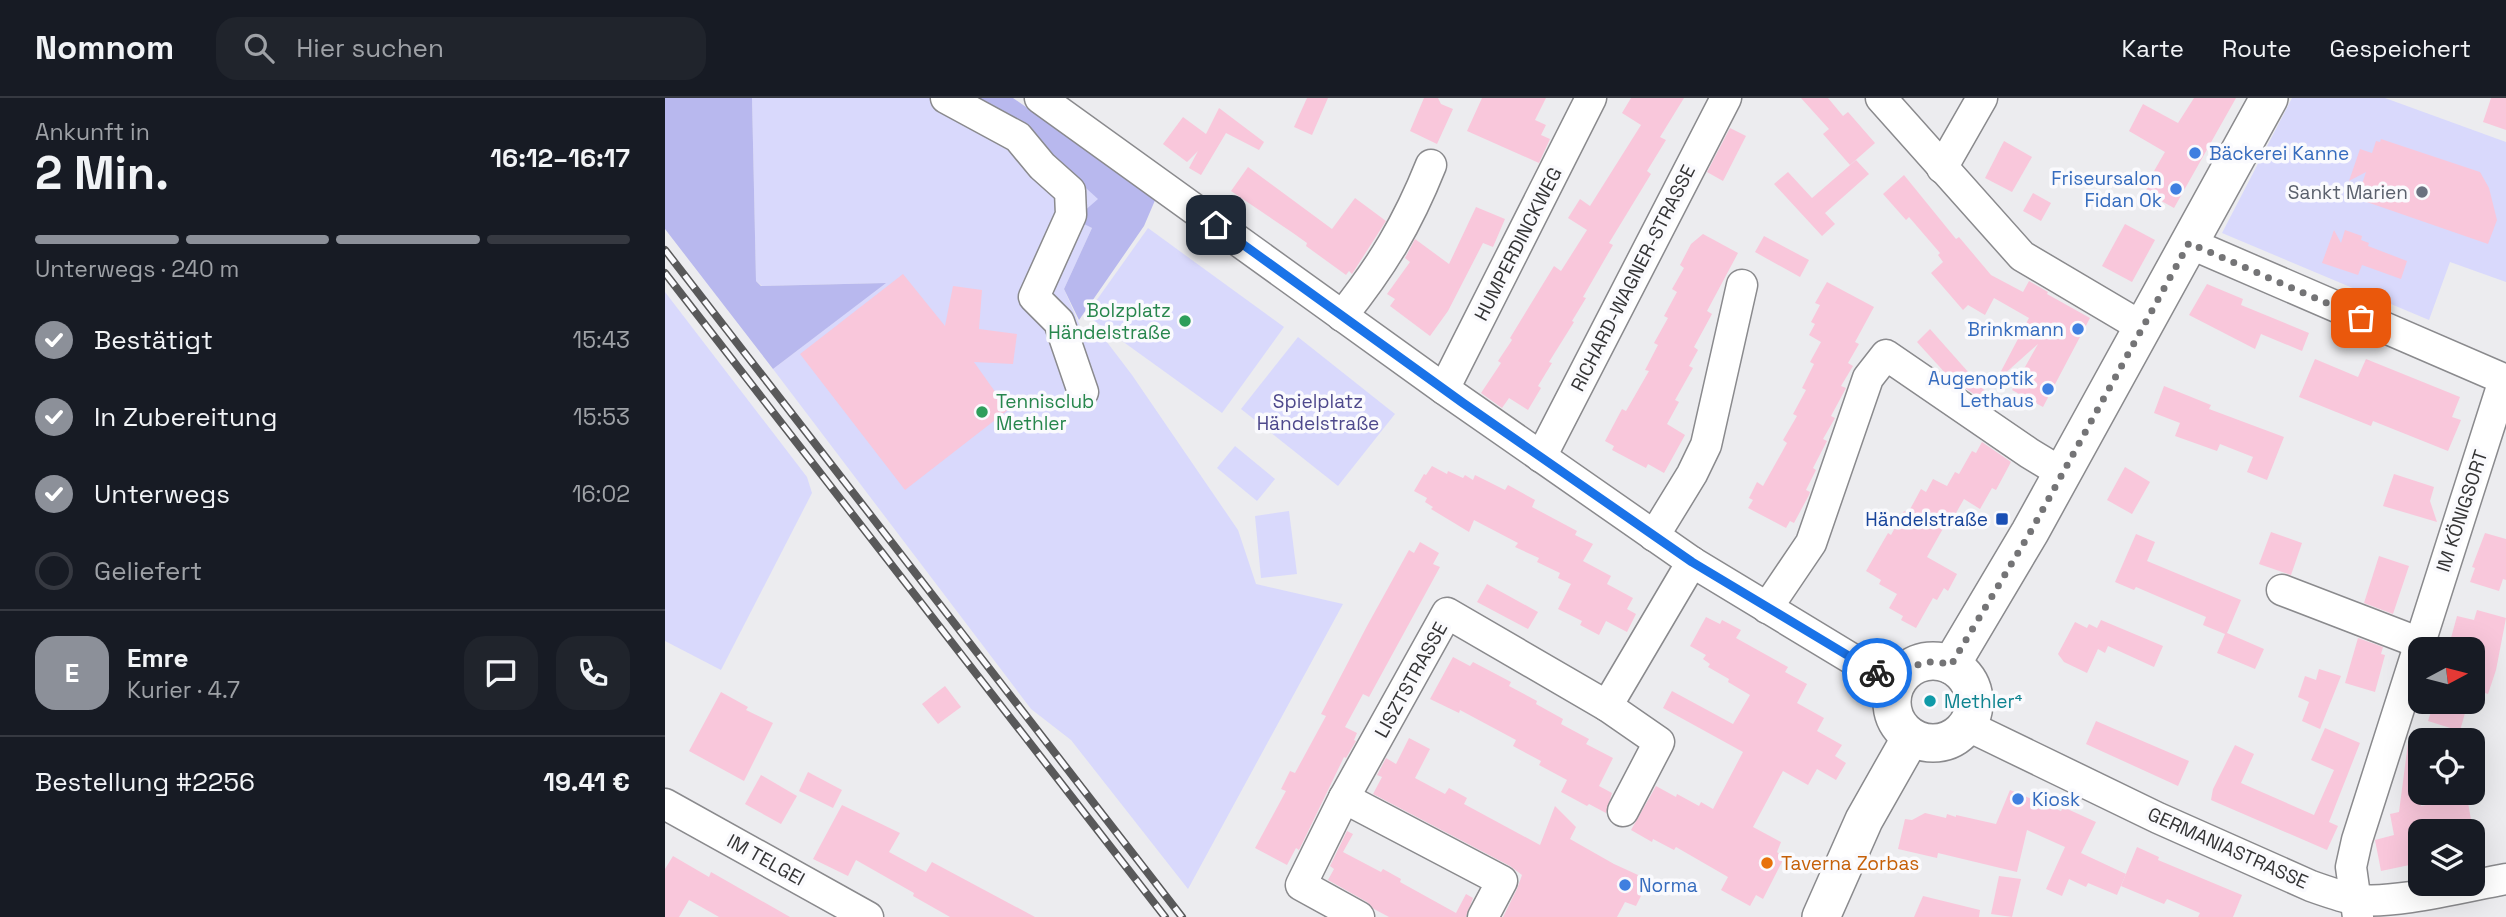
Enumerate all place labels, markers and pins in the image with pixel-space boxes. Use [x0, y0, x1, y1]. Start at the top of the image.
place label: Bäckerei Kanne [2209, 141, 2349, 166]
marker: Bäckerei Kanne [2187, 145, 2203, 161]
place label: Friseursalon Fidan Ok [2051, 166, 2162, 213]
place label: Sankt Marien [2288, 180, 2408, 205]
marker: Friseursalon Fidan Ok [2168, 181, 2184, 197]
marker: Sankt Marien [2414, 184, 2430, 200]
pin [1186, 195, 1246, 255]
pin [2331, 288, 2391, 348]
place label: Bolzplatz Händelstraße [1048, 298, 1171, 345]
marker: Bolzplatz Händelstraße [1177, 313, 1193, 329]
place label: Brinkmann [1967, 317, 2064, 342]
marker: Brinkmann [2070, 321, 2086, 337]
place label: Augenoptik Lethaus [1928, 366, 2034, 413]
marker: Augenoptik Lethaus [2040, 381, 2056, 397]
place label: Tennisclub Methler [996, 389, 1094, 436]
marker: Tennisclub Methler [974, 404, 990, 420]
place label: Händelstraße [1865, 507, 1988, 532]
marker: Händelstraße [1994, 511, 2010, 527]
place label: Methler⁴ [1944, 689, 2023, 714]
marker: Methler⁴ [1922, 693, 1938, 709]
place label: Kiosk [2032, 787, 2080, 812]
marker: Kiosk [2010, 791, 2026, 807]
place label: Taverna Zorbas [1781, 851, 1919, 876]
marker: Taverna Zorbas [1759, 855, 1775, 871]
place label: Norma [1639, 873, 1698, 898]
marker: Norma [1617, 877, 1633, 893]

